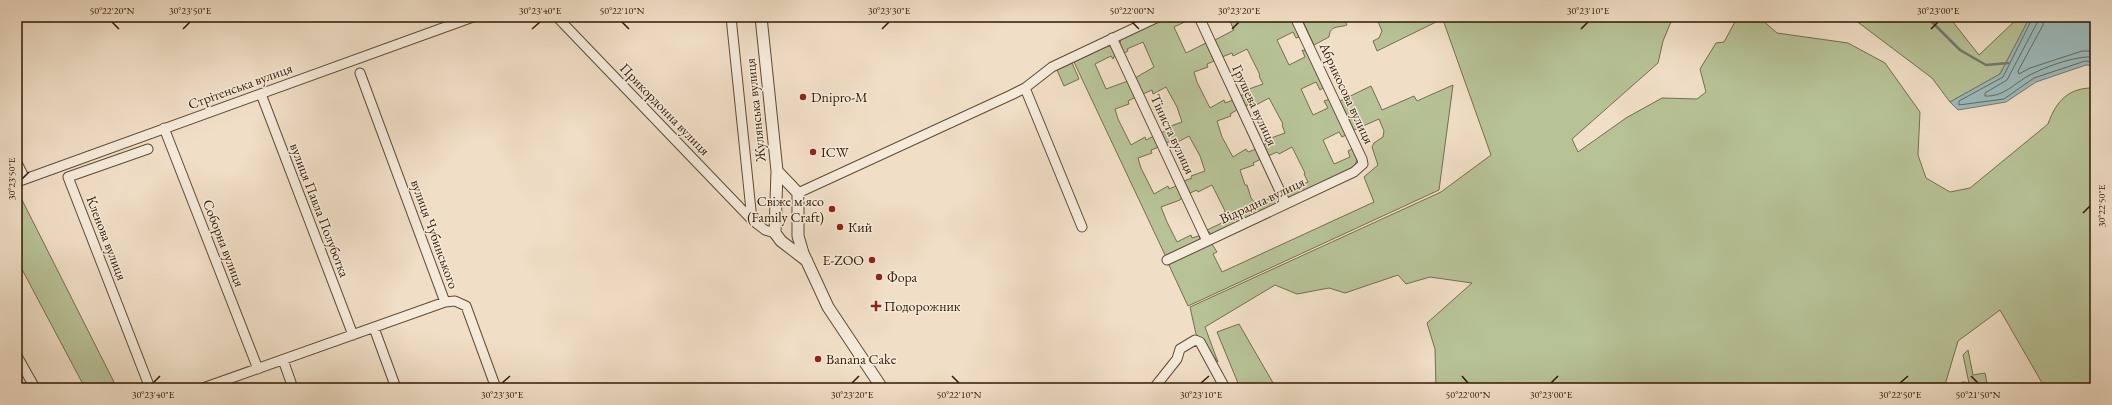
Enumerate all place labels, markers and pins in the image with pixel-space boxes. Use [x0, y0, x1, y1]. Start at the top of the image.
place label: Dnipro-M [811, 88, 868, 106]
marker: Dnipro-M [798, 92, 808, 102]
place label: ICW [821, 143, 850, 161]
marker: ICW [808, 147, 818, 157]
place label: Свіже м'ясо (Family Craft) [747, 192, 824, 226]
marker: Свіже м'ясо (Family Craft) [827, 204, 837, 214]
place label: Кий [848, 218, 873, 236]
marker: Кий [835, 222, 845, 232]
place label: E-ZOO [822, 251, 864, 269]
marker: E-ZOO [867, 255, 877, 265]
place label: Фора [887, 268, 918, 286]
marker: Фора [874, 272, 884, 282]
place label: Подорожник [884, 297, 961, 315]
marker: Подорожник [871, 301, 881, 311]
place label: Banana Cake [826, 350, 897, 368]
marker: Banana Cake [813, 354, 823, 364]

